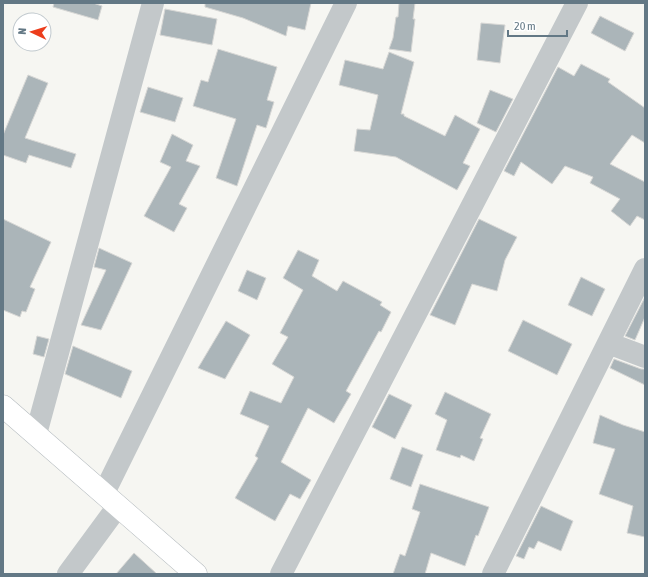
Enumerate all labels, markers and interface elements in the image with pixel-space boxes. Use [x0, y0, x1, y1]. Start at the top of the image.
north arrow [12, 12, 52, 52]
scale bar [508, 12, 567, 38]
text: 20 m [514, 19, 536, 33]
text: N [16, 28, 28, 35]

